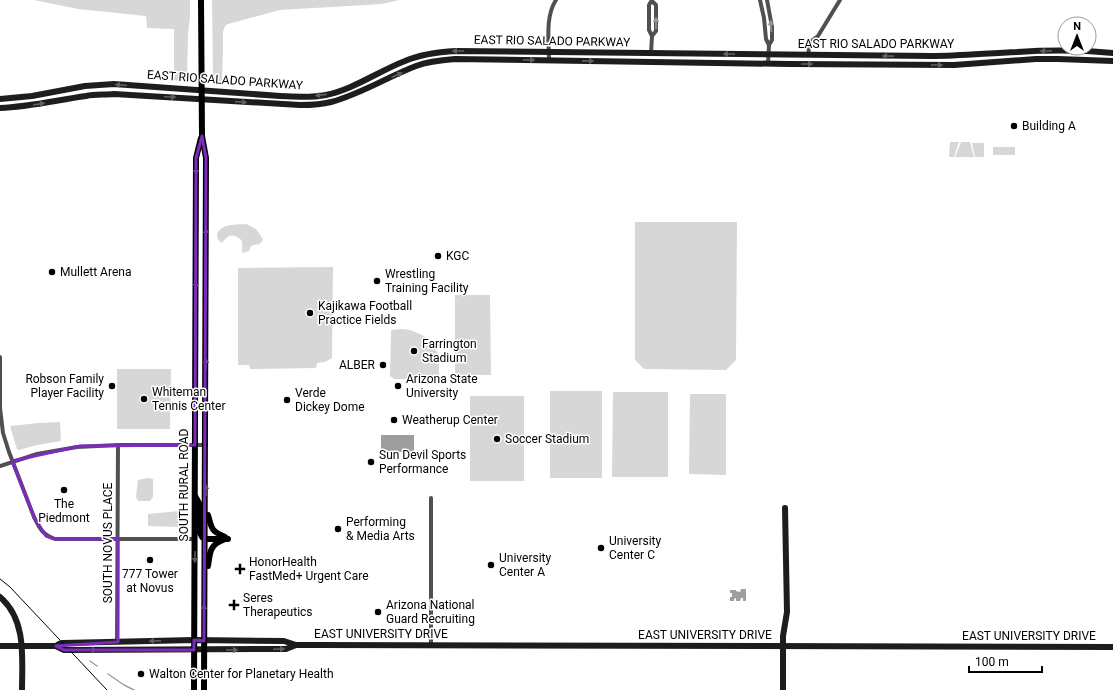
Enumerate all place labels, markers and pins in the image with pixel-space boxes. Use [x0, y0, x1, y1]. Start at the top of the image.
place label: Building A [1022, 119, 1076, 133]
marker: Building A [1009, 121, 1019, 131]
place label: KGC [446, 249, 470, 263]
marker: KGC [433, 251, 443, 261]
place label: Mullett Arena [60, 265, 131, 279]
marker: Mullett Arena [47, 267, 57, 277]
place label: Wrestling Training Facility [385, 267, 469, 295]
marker: Wrestling Training Facility [372, 276, 382, 286]
place label: Kajikawa Football Practice Fields [318, 299, 412, 327]
marker: Kajikawa Football Practice Fields [305, 308, 315, 318]
place label: Farrington Stadium [422, 337, 477, 365]
marker: Farrington Stadium [409, 346, 419, 356]
place label: ALBER [339, 358, 376, 372]
marker: ALBER [378, 360, 388, 370]
place label: Robson Family Player Facility [25, 372, 104, 400]
place label: Arizona State University [406, 372, 478, 400]
marker: Robson Family Player Facility [107, 381, 117, 391]
marker: Arizona State University [393, 381, 403, 391]
place label: Whiteman Tennis Center [152, 385, 225, 413]
place label: Verde Dickey Dome [295, 386, 365, 414]
marker: Whiteman Tennis Center [139, 394, 149, 404]
marker: Verde Dickey Dome [282, 395, 292, 405]
place label: Weatherup Center [402, 413, 498, 427]
marker: Weatherup Center [389, 415, 399, 425]
place label: Soccer Stadium [505, 432, 589, 446]
marker: Soccer Stadium [492, 434, 502, 444]
place label: Sun Devil Sports Performance [379, 448, 466, 476]
marker: Sun Devil Sports Performance [366, 457, 376, 467]
marker: The Piedmont [59, 485, 69, 495]
place label: The Piedmont [38, 497, 90, 525]
place label: Performing & Media Arts [346, 515, 415, 543]
marker: Performing & Media Arts [333, 524, 343, 534]
place label: University Center C [609, 534, 662, 562]
marker: University Center C [596, 543, 606, 553]
place label: University Center A [499, 551, 552, 579]
marker: 777 Tower at Novus [145, 555, 155, 565]
place label: HonorHealth FastMed+ Urgent Care [249, 555, 369, 583]
marker: University Center A [486, 560, 496, 570]
marker: HonorHealth FastMed+ Urgent Care [234, 563, 246, 575]
place label: 777 Tower at Novus [122, 567, 178, 595]
place label: Seres Therapeutics [243, 591, 313, 619]
place label: Arizona National Guard Recruiting [386, 598, 475, 626]
marker: Seres Therapeutics [228, 599, 240, 611]
marker: Arizona National Guard Recruiting [373, 607, 383, 617]
place label: Walton Center for Planetary Health [149, 667, 334, 681]
marker: Walton Center for Planetary Health [136, 669, 146, 679]

